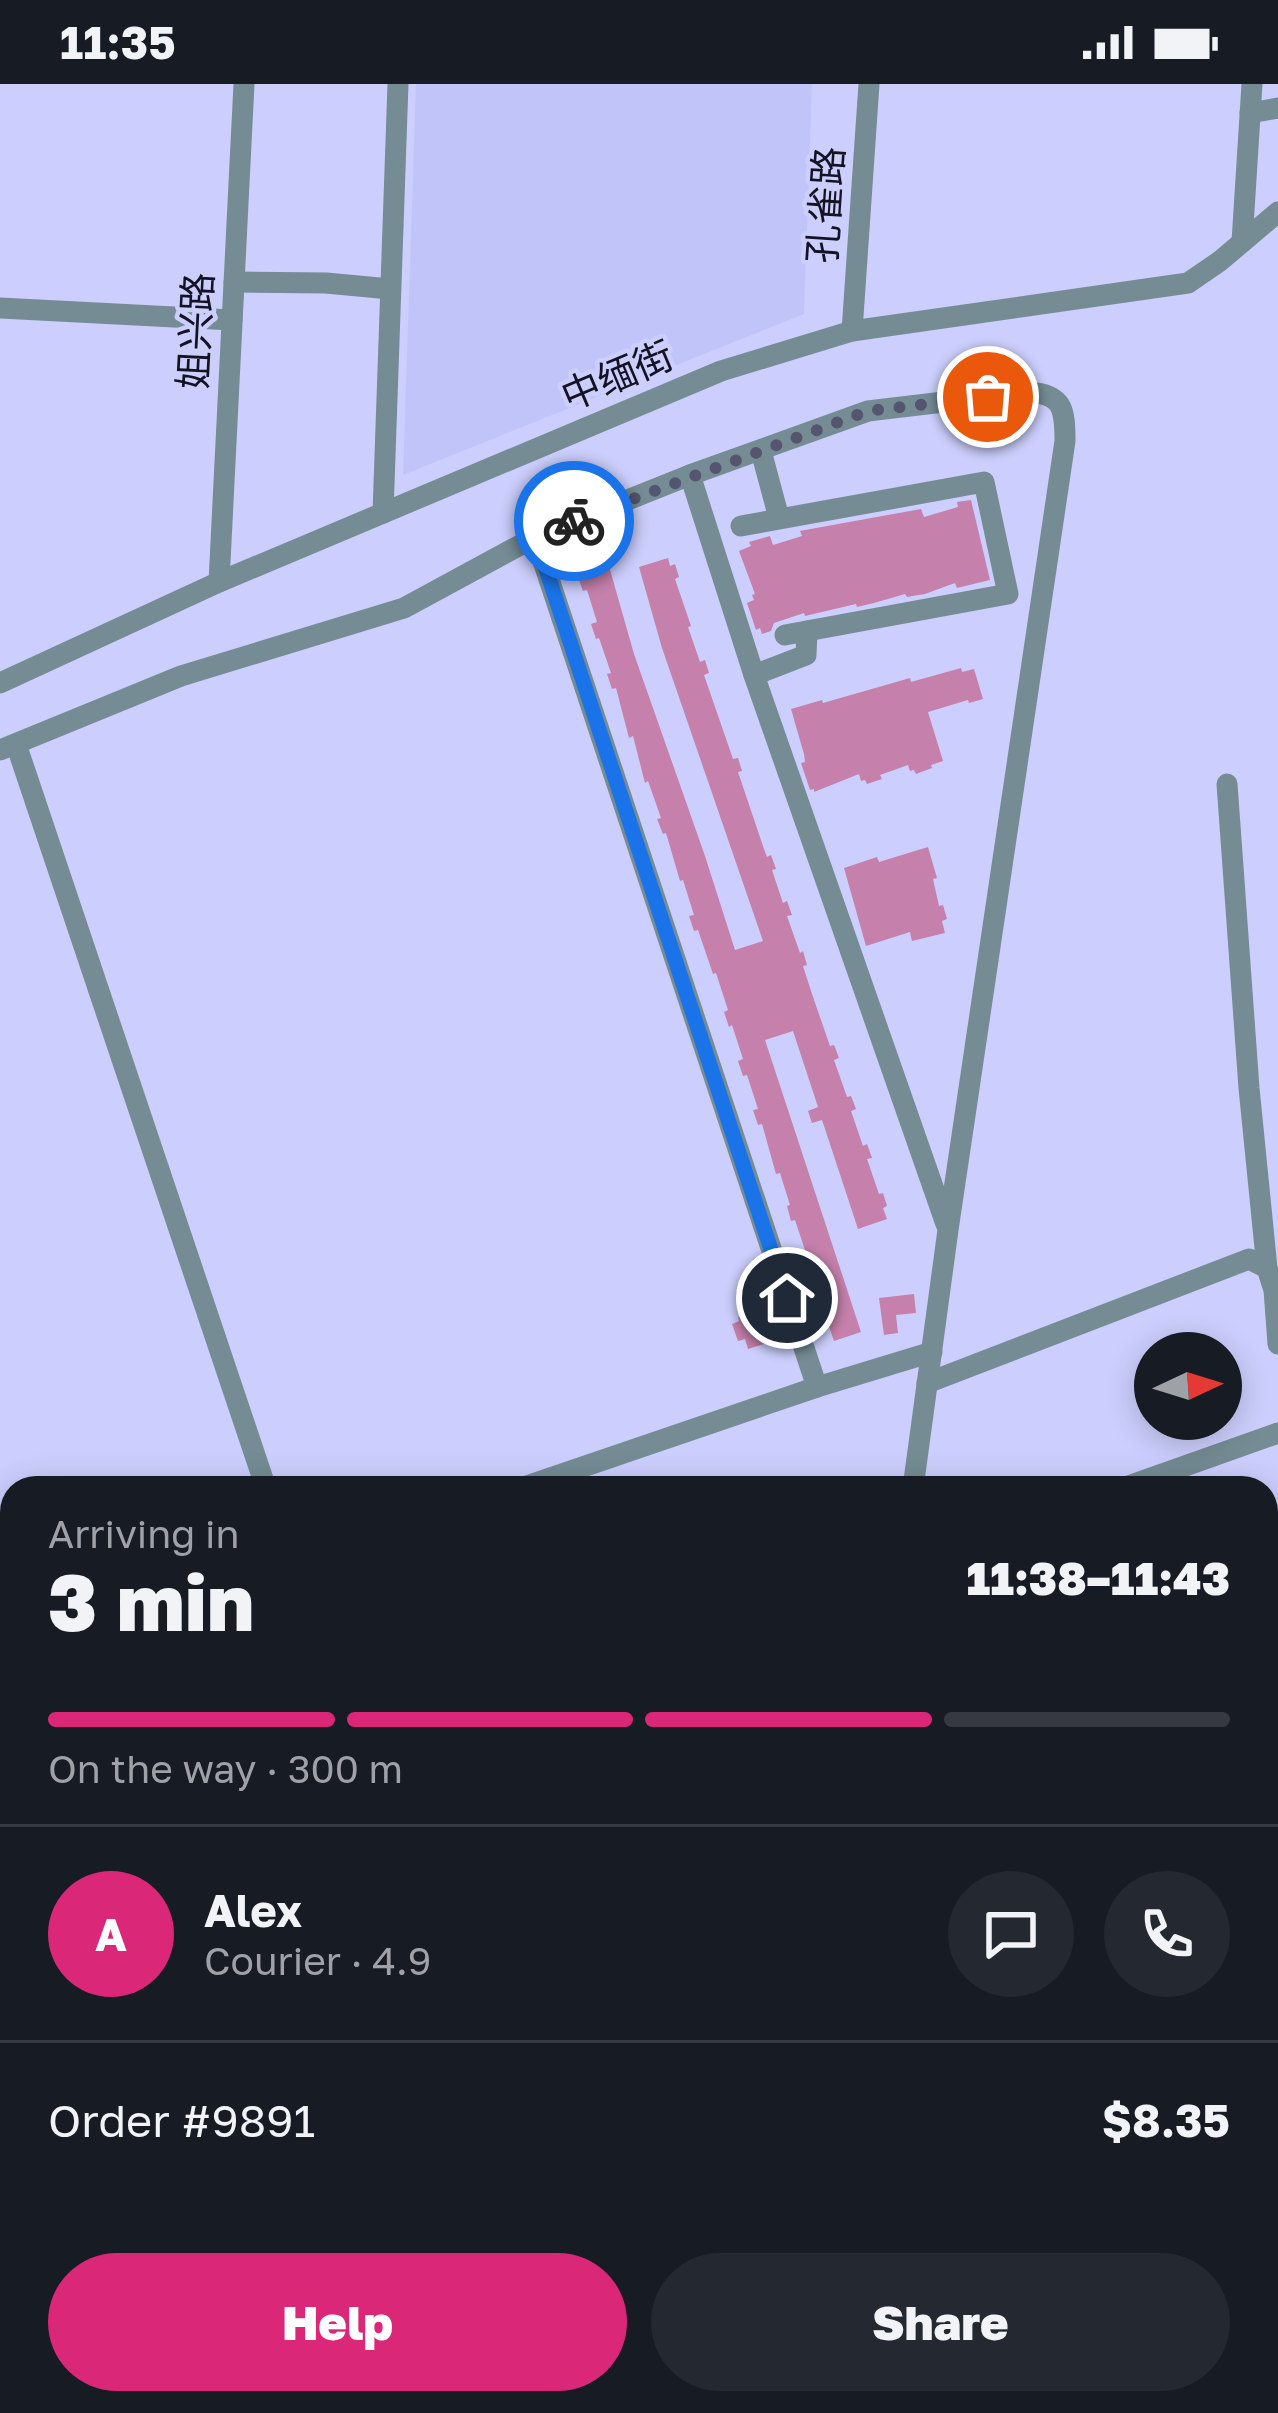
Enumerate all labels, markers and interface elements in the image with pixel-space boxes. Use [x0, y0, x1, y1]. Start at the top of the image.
text: 11:35 [60, 15, 176, 69]
street label: 孔雀路 [797, 145, 853, 265]
street label: 姐兴路 [168, 271, 222, 391]
street label: 中缅街 [554, 331, 680, 419]
pin [937, 346, 1039, 448]
icon: bag [955, 364, 1021, 430]
courier [514, 461, 634, 581]
icon: bike [541, 488, 607, 554]
pin [736, 1247, 838, 1349]
icon: home [754, 1265, 820, 1331]
north arrow [1134, 1332, 1242, 1440]
map controls [1134, 1332, 1242, 1440]
text: Arriving in [48, 1510, 239, 1557]
text: 11:38–11:43 [966, 1551, 1230, 1605]
text: 3 min [48, 1555, 254, 1648]
text: On the way · 300 m [48, 1745, 403, 1792]
button: chat [948, 1871, 1074, 1997]
button: phone [1104, 1871, 1230, 1997]
text: Alex [204, 1883, 302, 1937]
text: A [95, 1907, 127, 1961]
text: Courier · 4.9 [204, 1937, 431, 1984]
text: Order #9891 [48, 2093, 315, 2147]
text: $8.35 [1102, 2093, 1230, 2147]
button: Help [48, 2253, 627, 2391]
button: Share [651, 2253, 1230, 2391]

